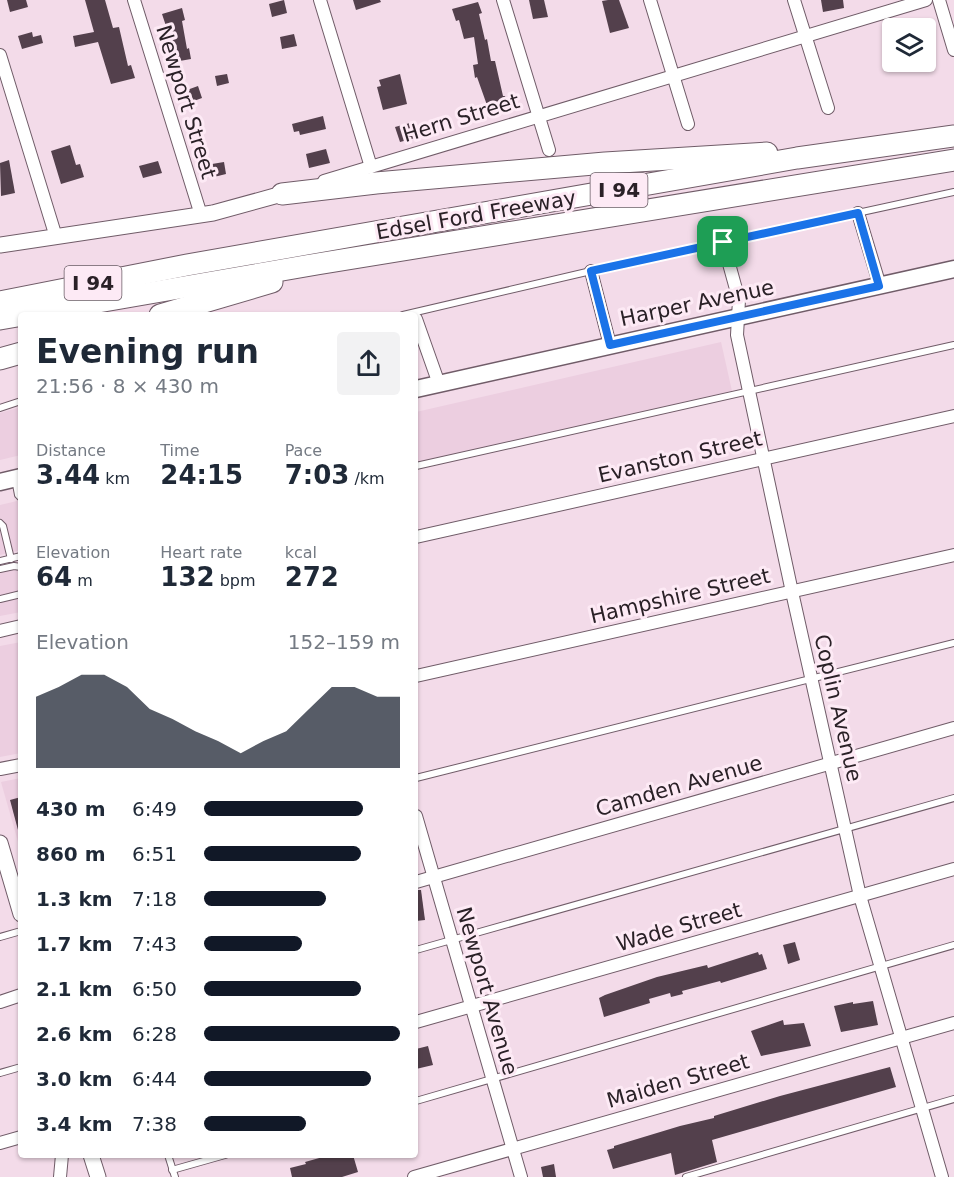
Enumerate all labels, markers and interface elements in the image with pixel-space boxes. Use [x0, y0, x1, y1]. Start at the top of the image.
map controls [882, 18, 936, 72]
button: layers [882, 18, 936, 72]
street label: Newport Street [151, 22, 221, 182]
street label: Hern Street [400, 89, 522, 147]
road number: I 94 [590, 173, 648, 207]
street label: Edsel Ford Freeway [374, 186, 578, 244]
pin [697, 216, 748, 267]
icon: arrive [706, 225, 739, 258]
road number: I 94 [64, 266, 122, 300]
street label: Harper Avenue [618, 275, 776, 331]
text: Evening run [36, 332, 259, 371]
button: share [337, 332, 400, 395]
text: 21:56 · 8 × 430 m [36, 374, 219, 398]
street label: Evanston Street [596, 426, 764, 488]
text: Distance [36, 441, 106, 460]
text: Time [160, 441, 199, 460]
text: Pace [285, 441, 322, 460]
text: 3.44 [36, 460, 100, 490]
text: 24:15 [160, 460, 243, 490]
text: 7:03 [285, 460, 349, 490]
text: km [100, 469, 130, 488]
text: /km [349, 469, 385, 488]
text: Elevation [36, 543, 110, 562]
text: Heart rate [160, 543, 242, 562]
text: kcal [285, 543, 317, 562]
text: 64 [36, 562, 72, 592]
text: 132 [160, 562, 215, 592]
text: 272 [285, 562, 339, 592]
street label: Hampshire Street [588, 564, 772, 628]
text: m [72, 571, 93, 590]
text: bpm [215, 571, 256, 590]
text: Elevation [36, 630, 129, 654]
text: 152–159 m [288, 630, 400, 654]
street label: Coplin Avenue [809, 632, 867, 784]
street label: Camden Avenue [593, 751, 765, 821]
text: 430 m [36, 797, 106, 821]
text: 6:49 [132, 797, 177, 821]
text: 860 m [36, 842, 106, 866]
text: 6:51 [132, 842, 177, 866]
text: 1.3 km [36, 887, 113, 911]
text: 7:18 [132, 887, 177, 911]
street label: Wade Street [614, 898, 744, 956]
street label: Newport Avenue [452, 904, 522, 1078]
text: 1.7 km [36, 932, 113, 956]
text: 7:43 [132, 932, 177, 956]
text: 2.1 km [36, 977, 113, 1001]
text: 6:50 [132, 977, 177, 1001]
text: 2.6 km [36, 1022, 113, 1046]
text: 6:28 [132, 1022, 177, 1046]
street label: Maiden Street [604, 1049, 752, 1113]
text: 3.0 km [36, 1067, 113, 1091]
text: 6:44 [132, 1067, 177, 1091]
text: 3.4 km [36, 1112, 113, 1136]
text: 7:38 [132, 1112, 177, 1136]

